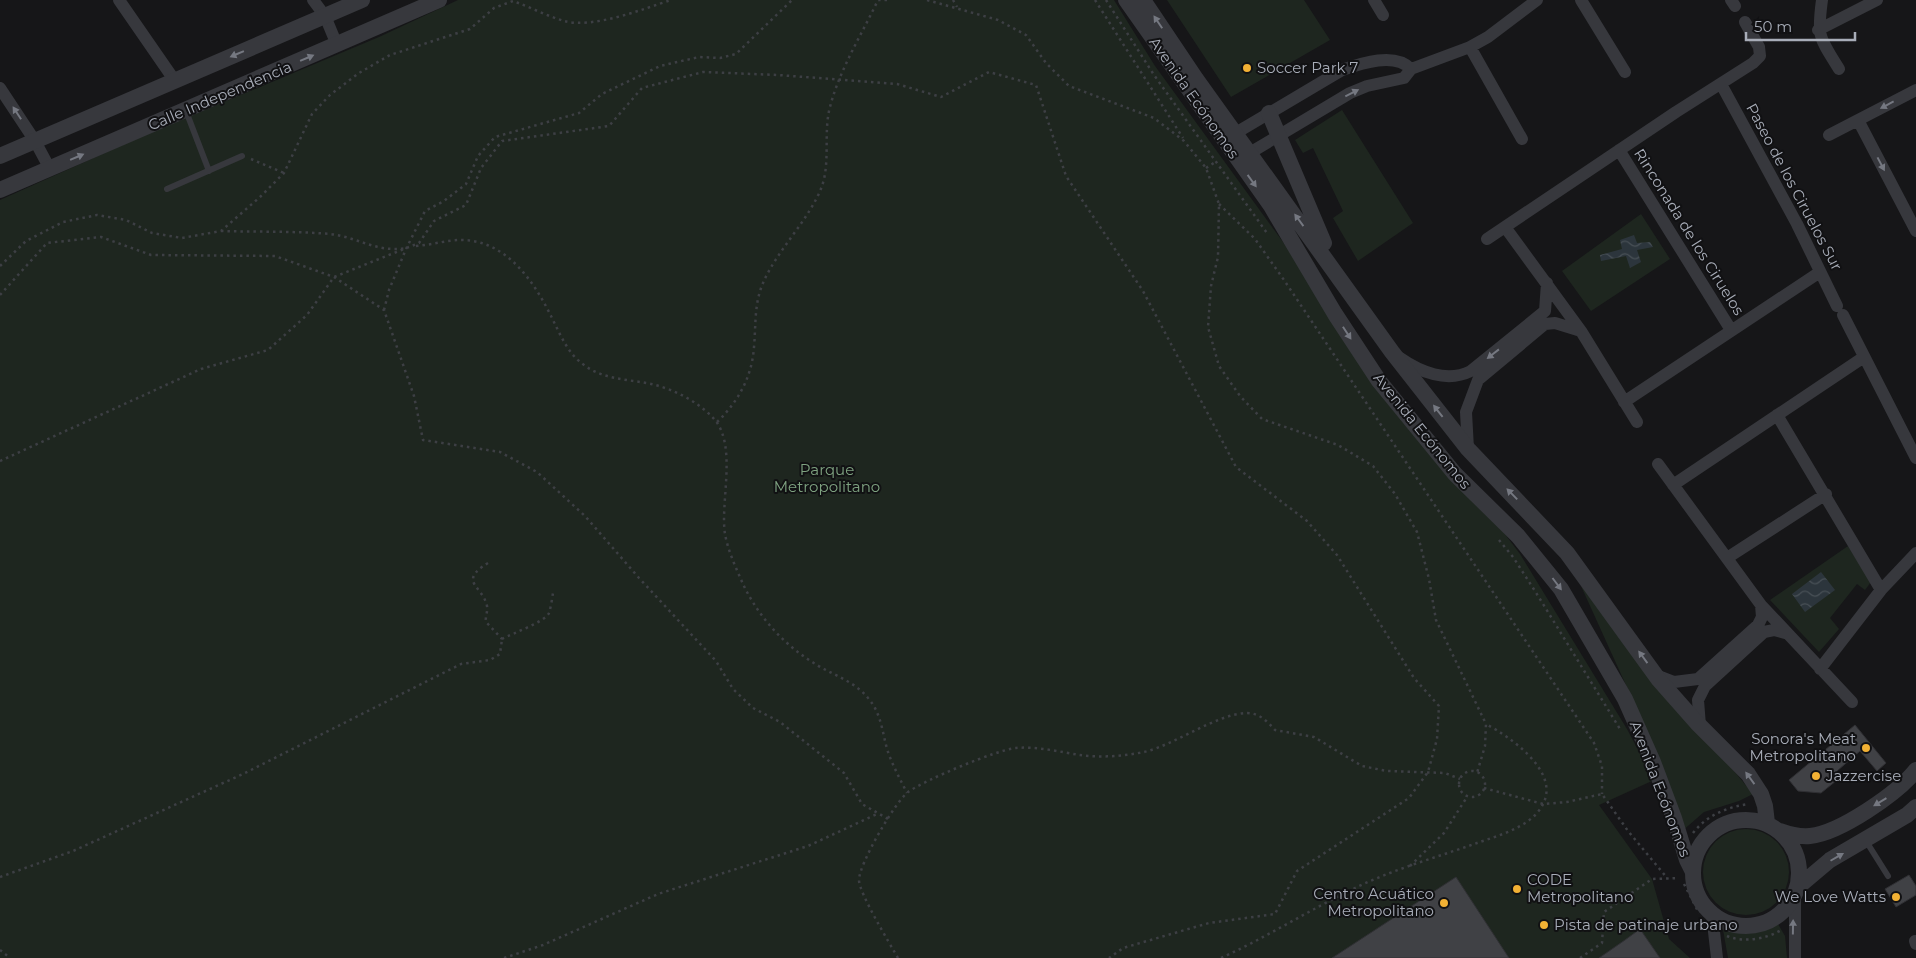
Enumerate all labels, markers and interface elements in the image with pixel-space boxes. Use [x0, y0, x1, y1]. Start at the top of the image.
scale bar [1746, 10, 1855, 42]
one-way arrow [1153, 15, 1163, 29]
text: 50 m [1754, 17, 1792, 36]
street label: Avenida Ecónomos [1145, 33, 1244, 162]
one-way arrow [230, 51, 244, 59]
one-way arrow [300, 54, 314, 62]
street label: Calle Independencia [145, 57, 295, 134]
place label: Soccer Park 7 [1257, 58, 1358, 77]
marker: Soccer Park 7 [1241, 62, 1253, 74]
one-way arrow [1345, 89, 1359, 97]
street label: Paseo de los Ciruelos Sur [1742, 100, 1847, 274]
one-way arrow [1880, 101, 1894, 109]
one-way arrow [12, 106, 21, 119]
street label: Rinconada de los Ciruelos [1630, 145, 1749, 319]
one-way arrow [70, 153, 84, 161]
one-way arrow [1877, 156, 1885, 171]
one-way arrow [1247, 174, 1257, 187]
one-way arrow [1294, 213, 1304, 227]
one-way arrow [1343, 327, 1352, 340]
one-way arrow [1487, 348, 1500, 359]
street label: Avenida Ecónomos [1370, 369, 1475, 493]
one-way arrow [1432, 404, 1443, 417]
park label: Parque Metropolitano [774, 460, 880, 496]
one-way arrow [1506, 488, 1518, 500]
one-way arrow [1552, 577, 1562, 591]
one-way arrow [1637, 651, 1648, 664]
street label: Avenida Ecónomos [1626, 718, 1695, 860]
place label: Sonora's Meat Metropolitano [1750, 729, 1856, 765]
marker: Sonora's Meat Metropolitano [1860, 742, 1872, 754]
place label: Jazzercise [1825, 766, 1901, 785]
marker: Jazzercise [1810, 770, 1822, 782]
one-way arrow [1745, 772, 1755, 785]
one-way arrow [1874, 797, 1887, 806]
one-way arrow [1830, 852, 1843, 861]
place label: CODE Metropolitano [1527, 870, 1633, 906]
marker: CODE Metropolitano [1511, 883, 1523, 895]
place label: Centro Acuático Metropolitano [1313, 884, 1434, 920]
place label: We Love Watts [1774, 887, 1886, 906]
marker: We Love Watts [1890, 891, 1902, 903]
marker: Centro Acuático Metropolitano [1438, 897, 1450, 909]
place label: Pista de patinaje urbano [1554, 915, 1738, 934]
marker: Pista de patinaje urbano [1538, 919, 1550, 931]
one-way arrow [1789, 919, 1797, 935]

